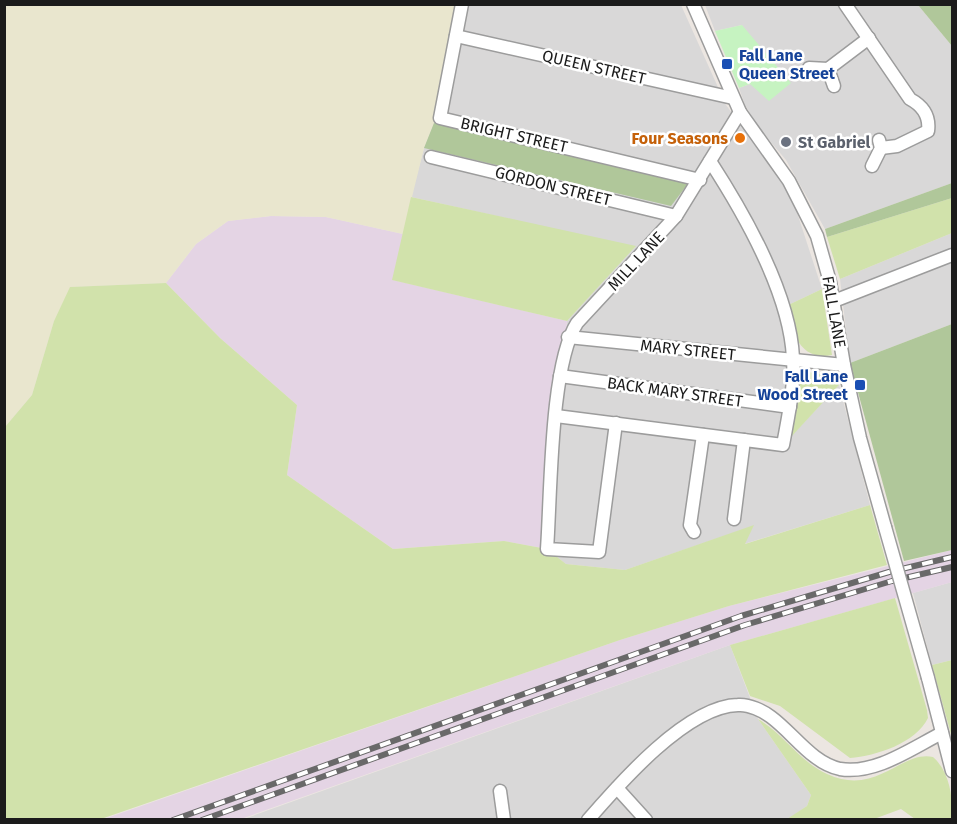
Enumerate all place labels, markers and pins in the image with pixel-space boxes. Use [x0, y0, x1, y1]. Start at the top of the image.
place label: Fall Lane Queen Street [739, 46, 836, 83]
marker: Fall Lane Queen Street [720, 57, 734, 71]
place label: Four Seasons [632, 129, 728, 148]
marker: Four Seasons [733, 131, 747, 145]
place label: St Gabriel [798, 133, 871, 152]
marker: St Gabriel [779, 135, 793, 149]
place label: Fall Lane Wood Street [757, 367, 849, 404]
marker: Fall Lane Wood Street [853, 378, 867, 392]

